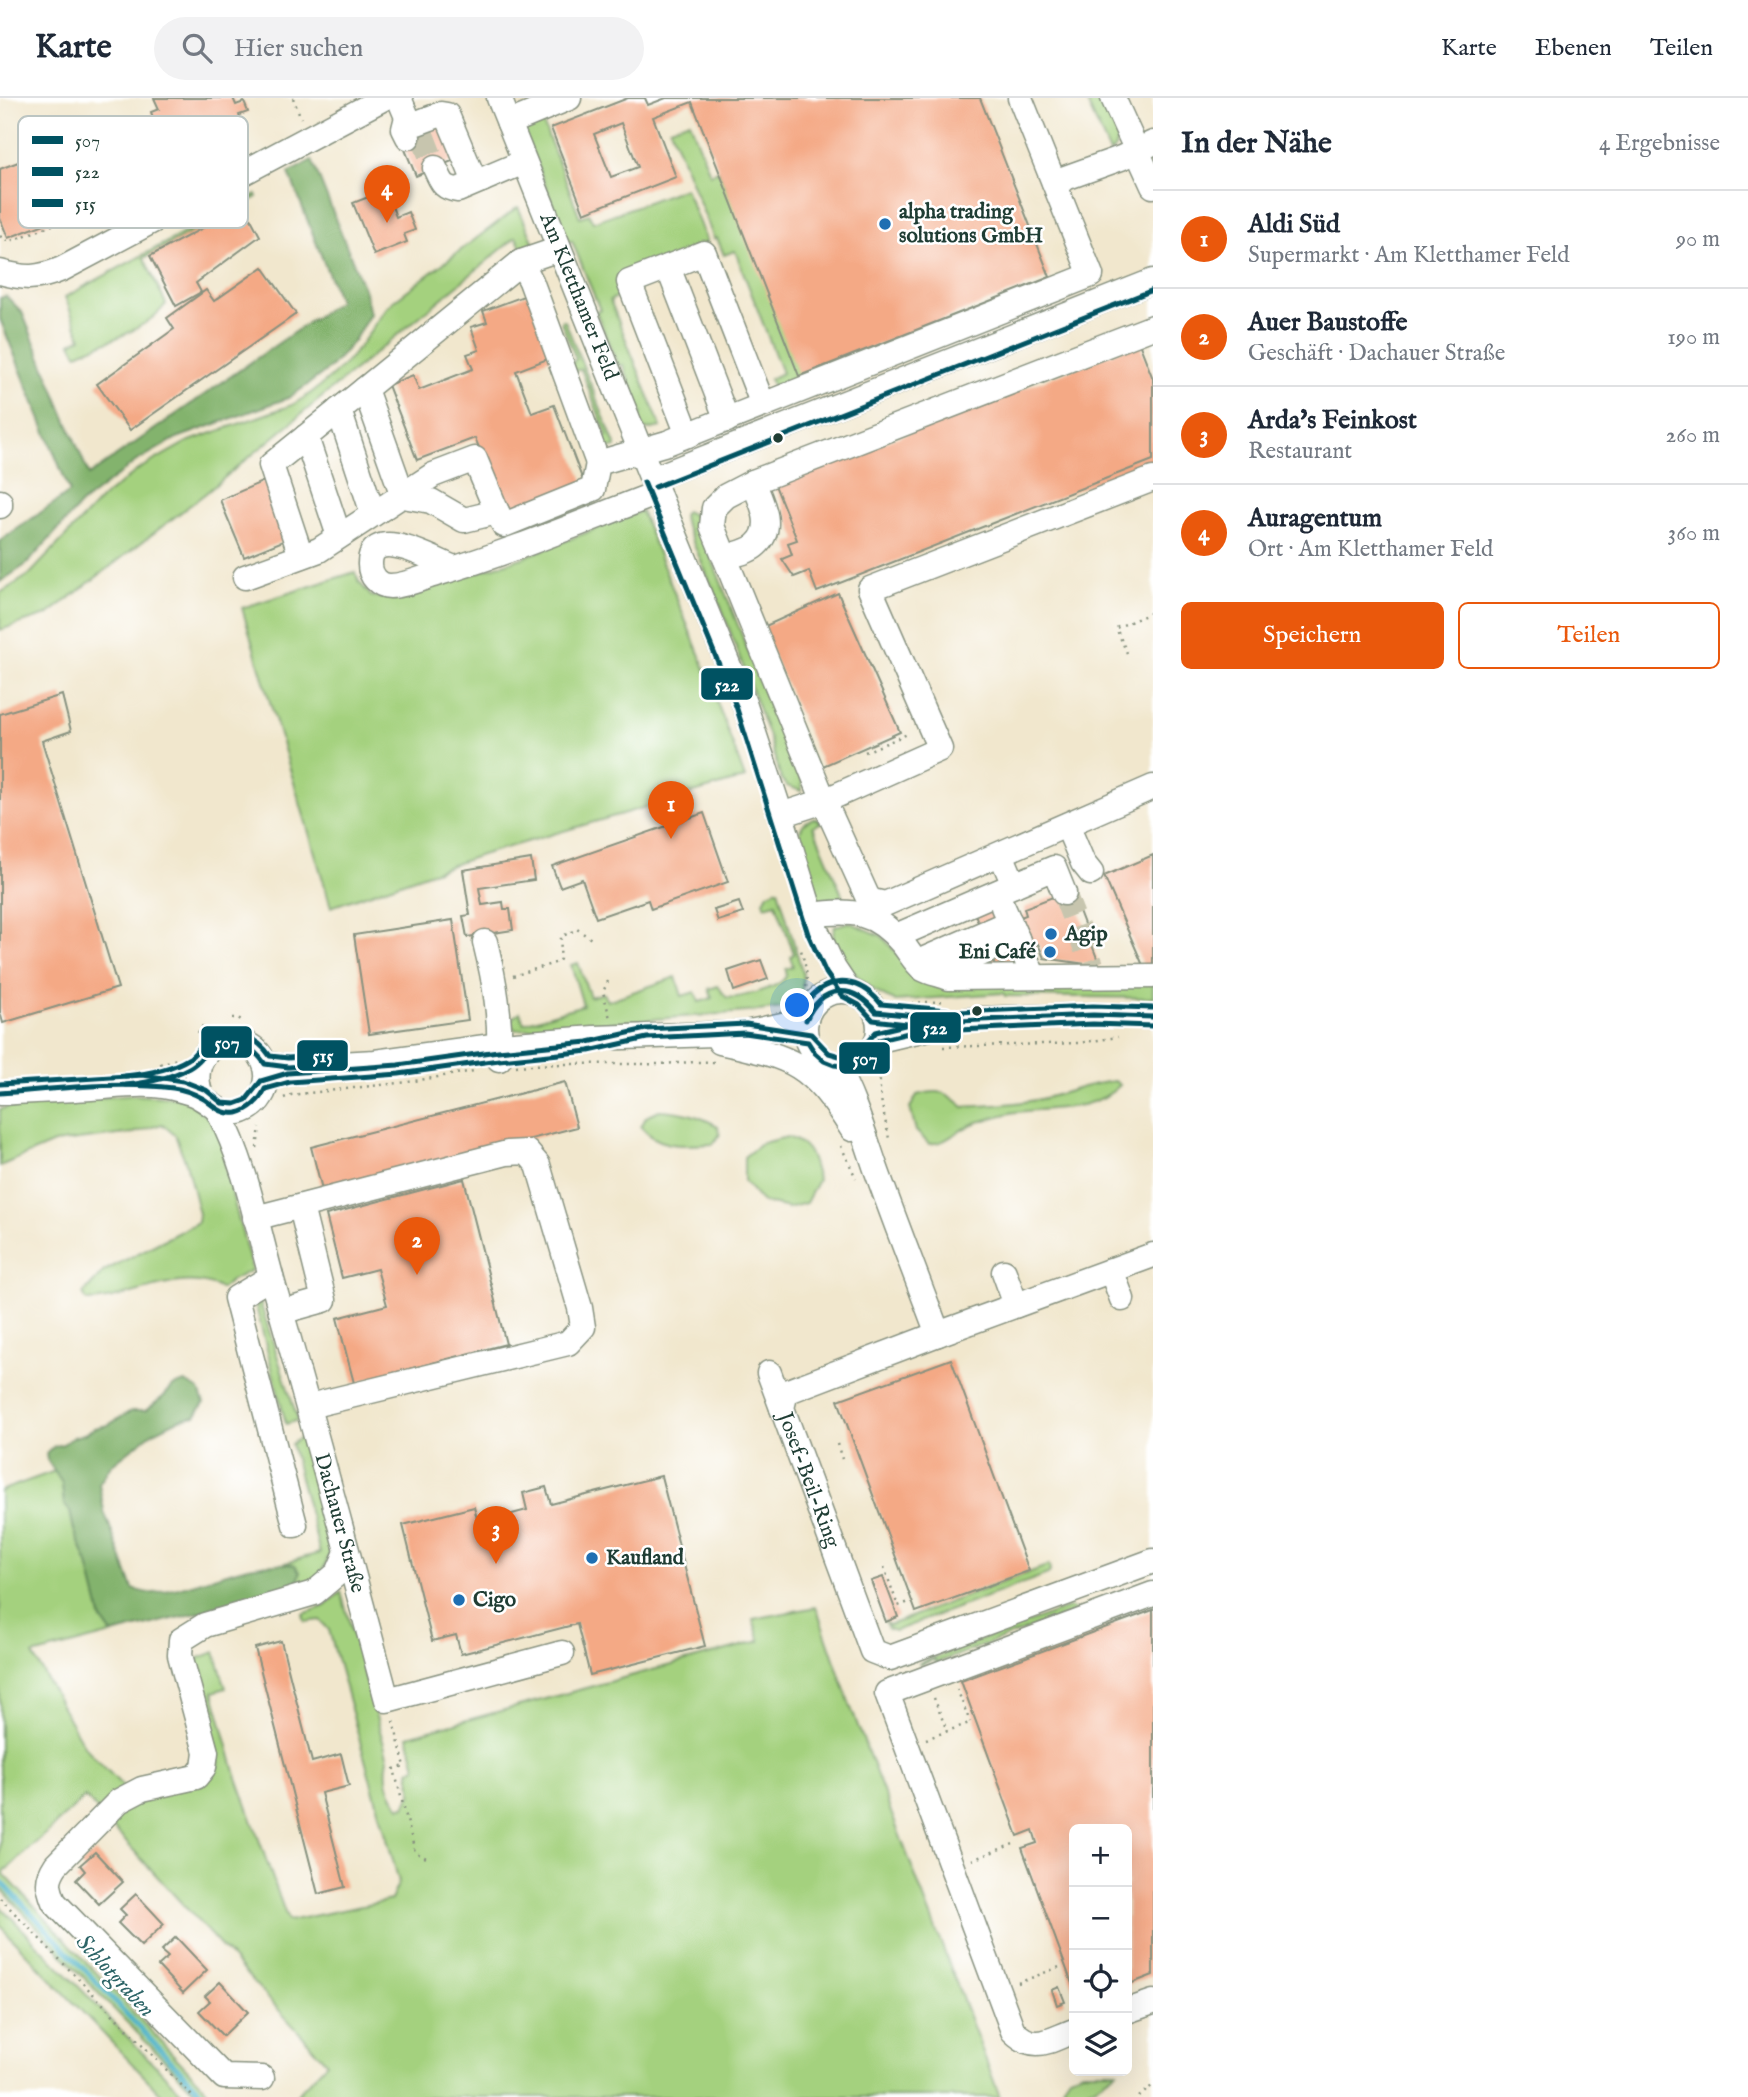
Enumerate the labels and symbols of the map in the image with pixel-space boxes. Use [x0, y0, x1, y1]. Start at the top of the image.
legend [18, 116, 248, 228]
text: 507 [75, 130, 100, 154]
text: 522 [75, 161, 100, 185]
pin: 4 [364, 165, 410, 223]
text: 515 [75, 193, 96, 217]
place label: alpha trading solutions GmbH [899, 199, 1043, 250]
street label: Am Kletthamer Feld [533, 208, 625, 385]
marker: alpha trading solutions GmbH [877, 216, 893, 232]
unlabelled marker [771, 431, 785, 445]
line badge: 522 [700, 667, 754, 701]
text: 522 [715, 674, 739, 698]
pin: 1 [648, 781, 694, 839]
place label: Agip [1064, 921, 1108, 948]
marker: Agip [1043, 926, 1059, 942]
place label: Eni Café [959, 939, 1036, 966]
marker: Eni Café [1042, 944, 1058, 960]
your location [780, 988, 814, 1022]
unlabelled marker [970, 1004, 984, 1018]
line badge: 522 [909, 1011, 962, 1044]
text: 522 [923, 1017, 947, 1041]
line badge: 507 [200, 1025, 253, 1059]
text: 507 [214, 1032, 240, 1056]
line badge: 515 [296, 1039, 349, 1072]
line badge: 507 [838, 1041, 891, 1075]
text: 515 [313, 1045, 334, 1069]
text: 507 [852, 1048, 878, 1072]
pin: 2 [394, 1217, 440, 1275]
street label: Josef-Beil-Ring [771, 1407, 846, 1552]
street label: Dachauer Straße [308, 1450, 371, 1596]
pin: 3 [473, 1506, 519, 1564]
place label: Kaufland [606, 1545, 685, 1572]
marker: Kaufland [584, 1550, 600, 1566]
place label: Cigo [473, 1587, 517, 1614]
marker: Cigo [451, 1592, 467, 1608]
water label: Schlotgraben [68, 1928, 161, 2024]

